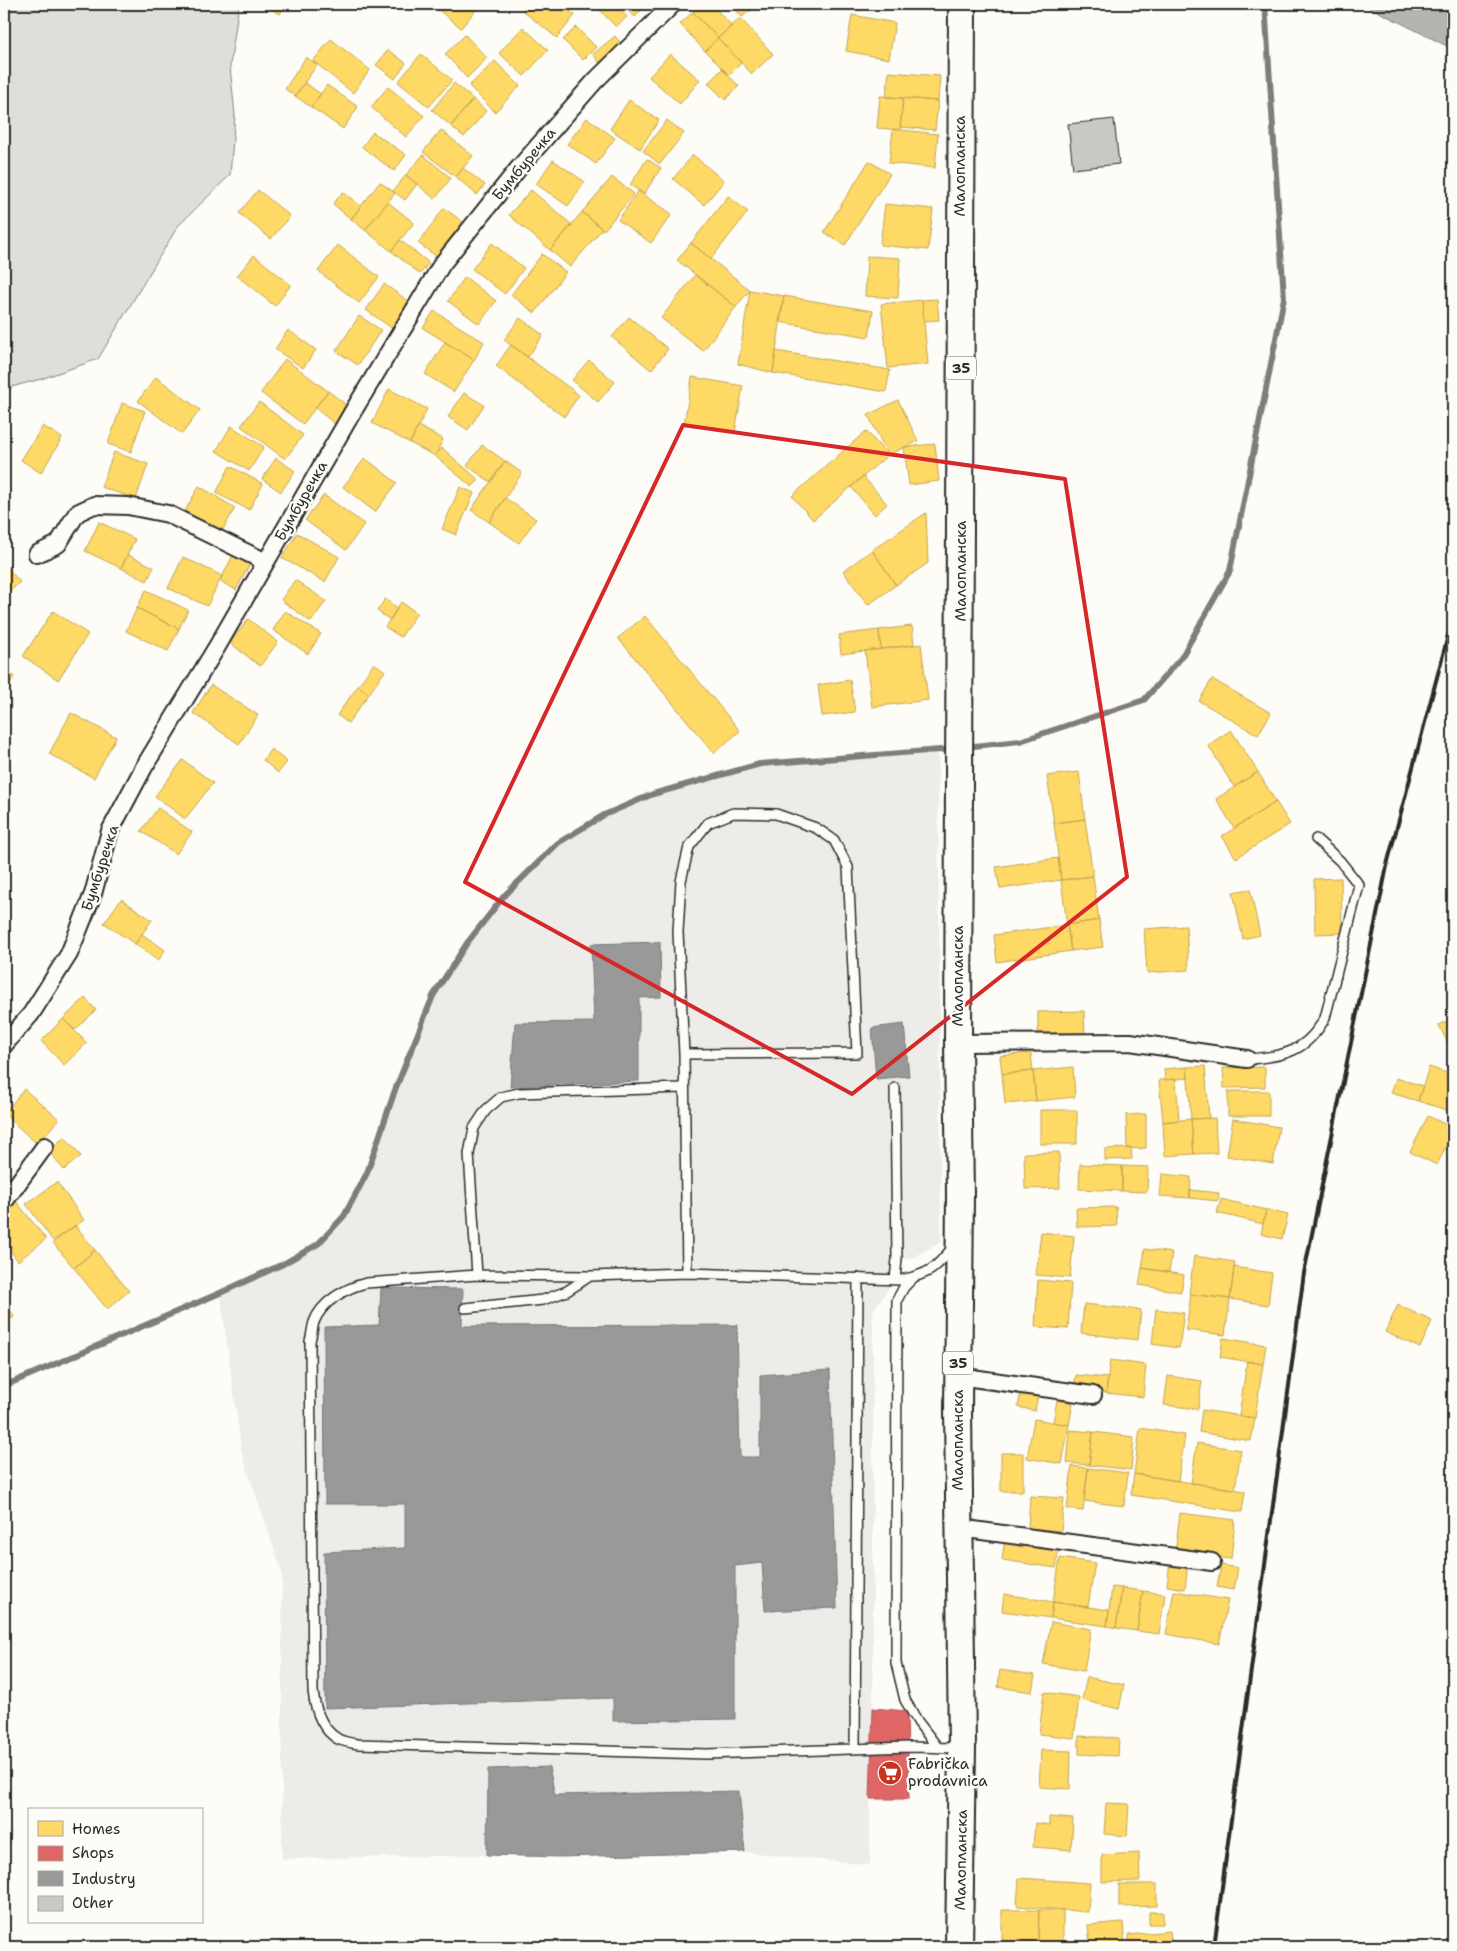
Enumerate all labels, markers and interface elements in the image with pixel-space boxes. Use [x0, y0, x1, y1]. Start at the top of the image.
street label: Малопланска [950, 115, 970, 216]
street label: Бумбуречка [488, 123, 561, 205]
road number: 35 [946, 356, 976, 379]
street label: Бумбуречка [270, 457, 332, 545]
street label: Малопланска [951, 520, 971, 621]
street label: Бумбуречка [77, 822, 124, 914]
street label: Малопланска [948, 925, 968, 1026]
road number: 35 [943, 1352, 973, 1375]
street label: Малопланска [948, 1389, 968, 1490]
place label: Fabrička prodavnica [908, 1754, 988, 1791]
supermarket icon: Fabrička prodavnica [877, 1760, 903, 1786]
legend [28, 1808, 202, 1924]
street label: Малопланска [950, 1809, 972, 1911]
text: Homes [72, 1819, 120, 1839]
text: Shops [72, 1843, 114, 1863]
text: Industry [72, 1869, 136, 1889]
text: Other [72, 1893, 114, 1913]

